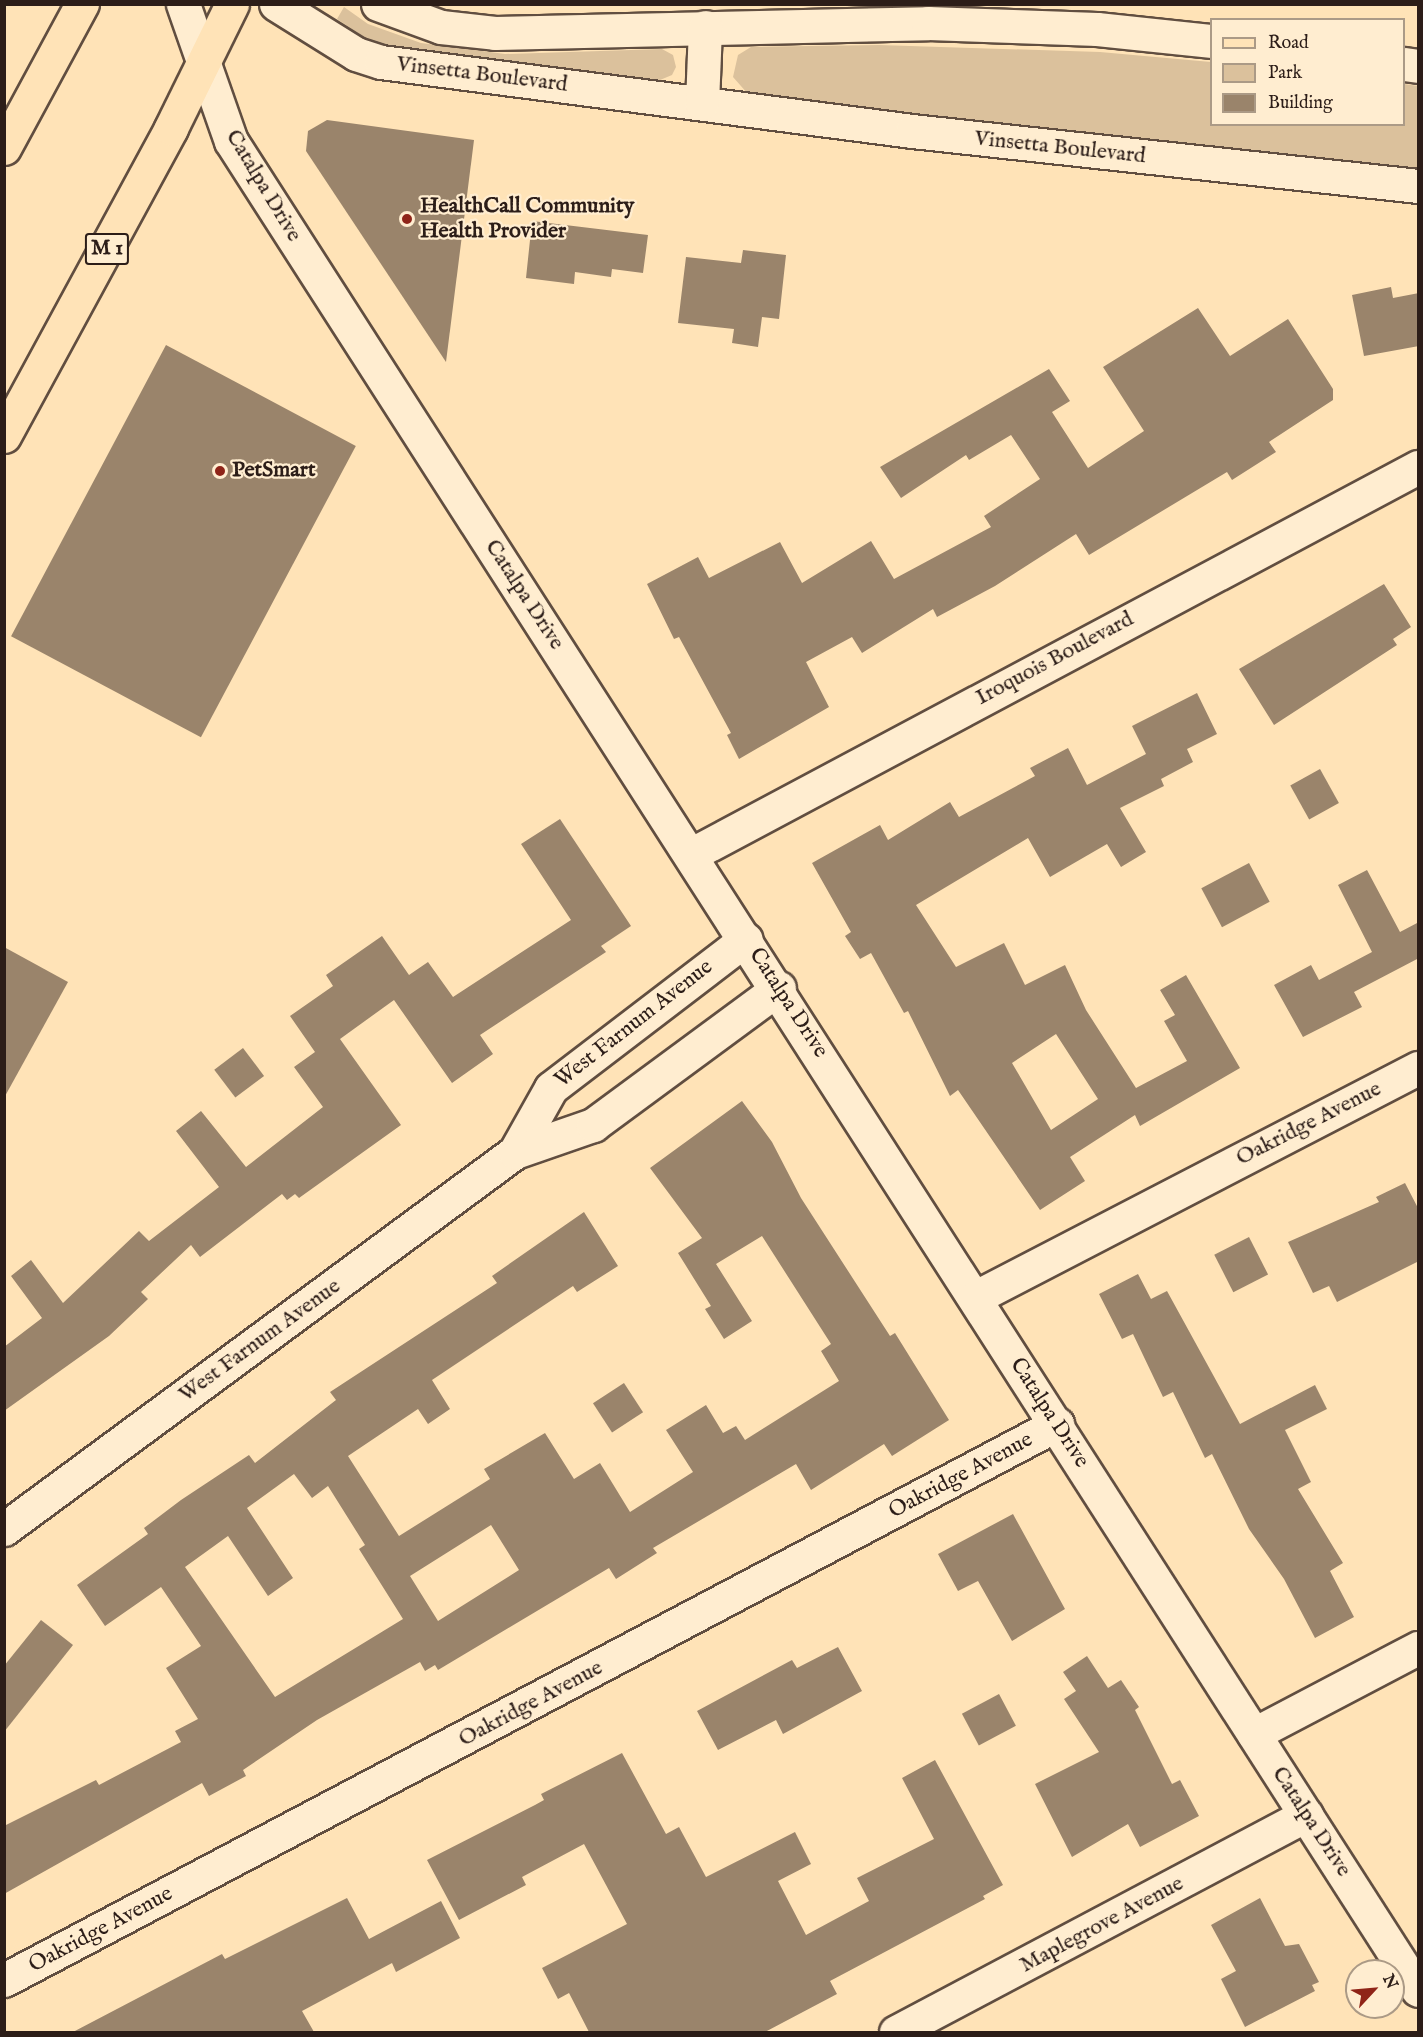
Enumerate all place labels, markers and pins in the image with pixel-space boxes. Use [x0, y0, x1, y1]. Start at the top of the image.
place label: HealthCall Community Health Provider [420, 193, 634, 244]
marker: HealthCall Community Health Provider [398, 210, 416, 228]
place label: PetSmart [232, 458, 315, 484]
marker: PetSmart [213, 464, 227, 478]

